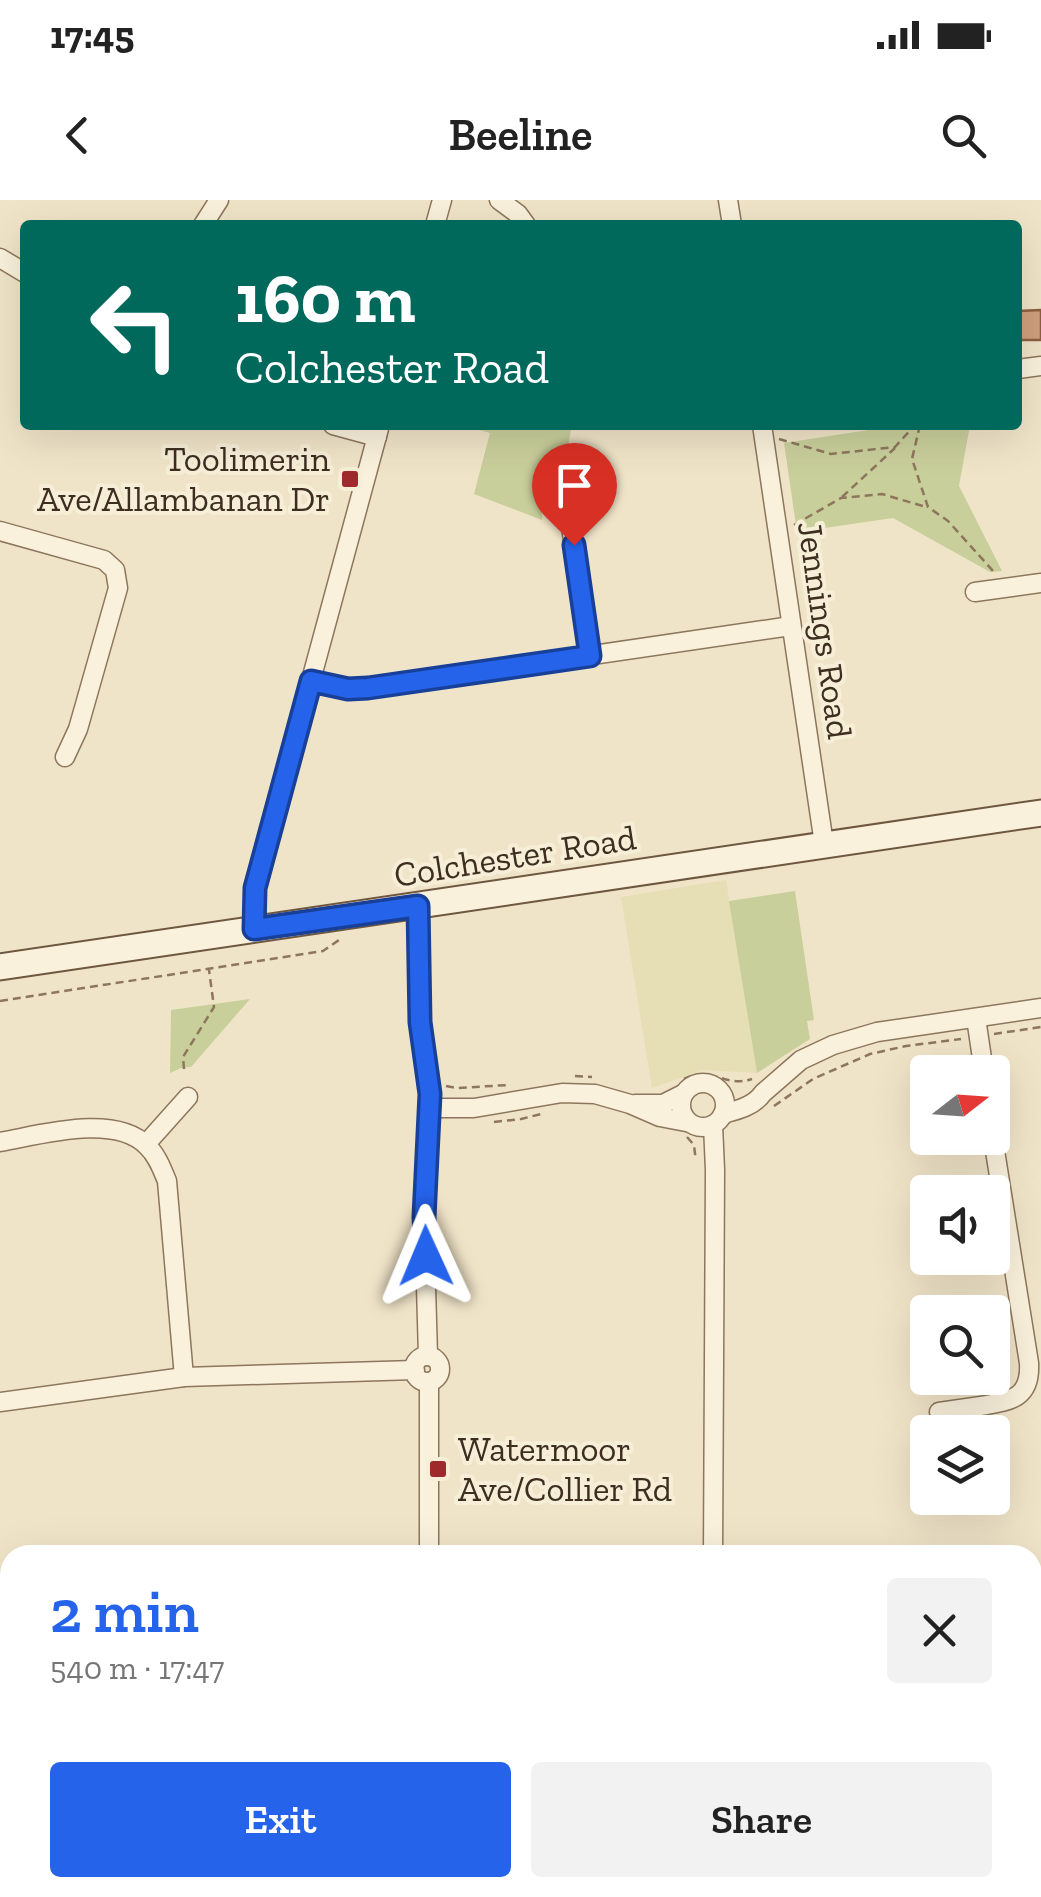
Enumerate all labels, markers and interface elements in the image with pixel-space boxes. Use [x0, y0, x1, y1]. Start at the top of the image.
text: 17:45 [50, 12, 134, 58]
icon: back [50, 108, 105, 163]
text: Beeline [448, 108, 593, 162]
icon: search [936, 108, 991, 163]
text: 160 m [235, 256, 416, 340]
icon: left [70, 260, 200, 390]
text: Colchester Road [235, 341, 549, 395]
place label: Toolimerin Ave/Allambanan Dr [37, 438, 330, 520]
pin [532, 443, 617, 546]
icon: arrive [547, 458, 602, 513]
marker: Toolimerin Ave/Allambanan Dr [339, 468, 361, 490]
street label: Jennings Road [789, 519, 861, 741]
street label: Colchester Road [391, 816, 639, 896]
north arrow [910, 1055, 1010, 1155]
map controls [910, 1055, 1010, 1515]
button: sound [910, 1175, 1010, 1275]
position arrow [374, 1204, 478, 1308]
button: search [910, 1295, 1010, 1395]
button: layers [910, 1415, 1010, 1515]
place label: Watermoor Ave/Collier Rd [458, 1428, 672, 1510]
marker: Watermoor Ave/Collier Rd [427, 1458, 449, 1480]
text: 2 min [50, 1575, 199, 1647]
button: close [887, 1578, 992, 1683]
text: 540 m · 17:47 [50, 1649, 224, 1687]
button: Exit [50, 1762, 511, 1877]
button: Share [531, 1762, 992, 1877]

